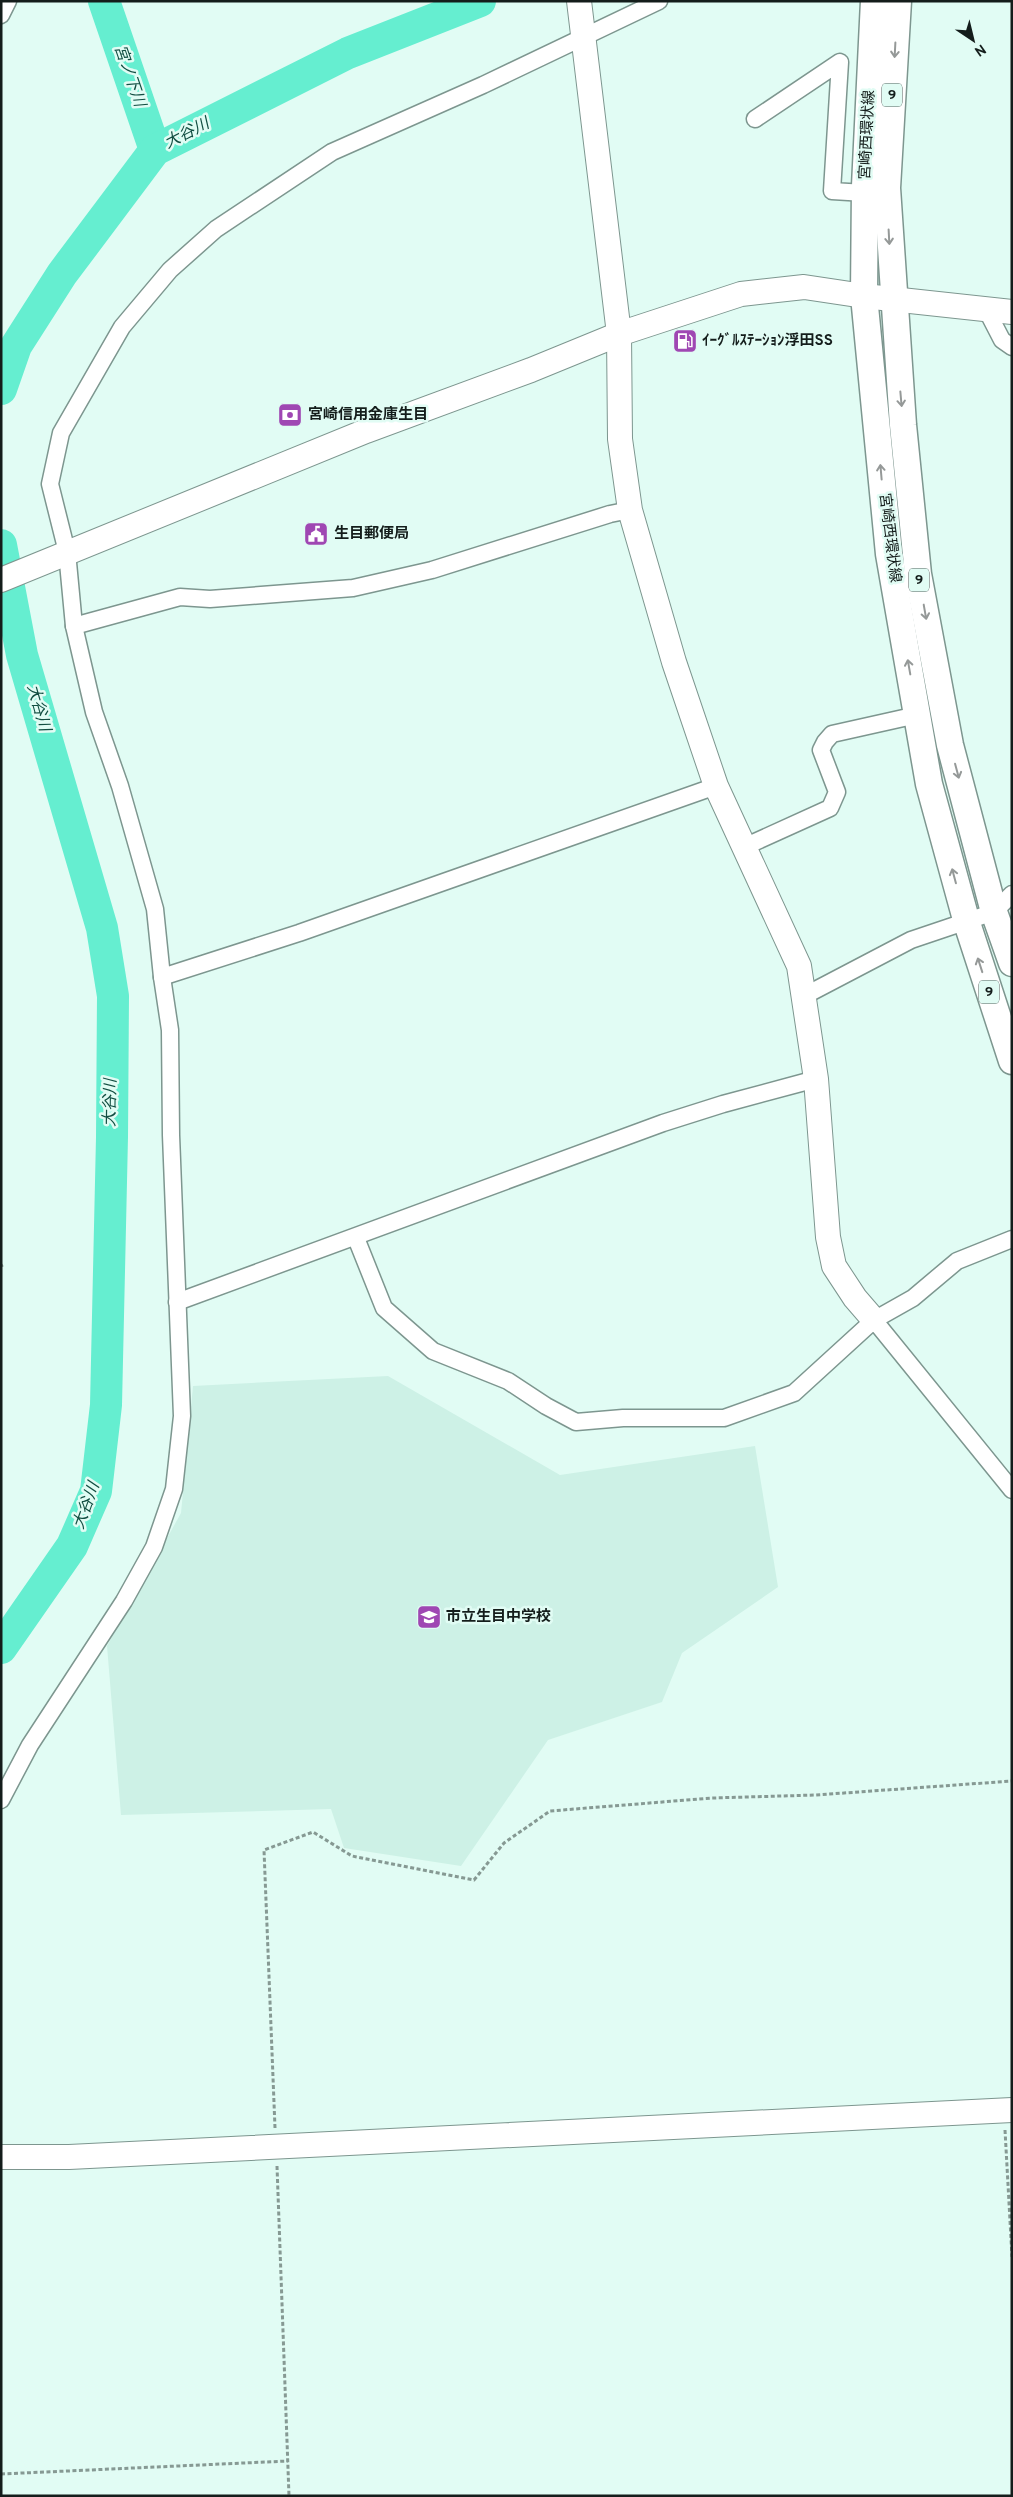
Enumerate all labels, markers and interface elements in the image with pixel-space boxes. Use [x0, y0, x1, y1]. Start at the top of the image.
north arrow [948, 15, 998, 65]
text: N [971, 40, 989, 59]
water label: 宮ノ下川 [109, 42, 150, 111]
one-way arrow [890, 42, 899, 58]
road number: 9 [882, 84, 902, 106]
street label: 宮崎西環状線 [855, 90, 880, 180]
water label: 大谷川 [161, 113, 215, 154]
one-way arrow [885, 228, 894, 244]
fuel station icon: ｲｰｸﾞﾙｽﾃｰｼｮﾝ浮田SS [672, 328, 698, 354]
place label: ｲｰｸﾞﾙｽﾃｰｼｮﾝ浮田SS [702, 332, 833, 351]
one-way arrow [896, 390, 905, 406]
bank icon: 宮崎信用金庫生目 [277, 402, 303, 428]
place label: 宮崎信用金庫生目 [308, 406, 428, 425]
one-way arrow [876, 464, 886, 480]
street label: 宮崎西環状線 [874, 492, 905, 584]
public building icon: 生目郵便局 [303, 521, 329, 547]
place label: 生目郵便局 [334, 525, 409, 544]
road number: 9 [909, 568, 929, 592]
one-way arrow [921, 604, 931, 620]
one-way arrow [903, 659, 913, 675]
water label: 大谷川 [22, 682, 55, 736]
one-way arrow [952, 763, 962, 779]
one-way arrow [949, 868, 958, 884]
one-way arrow [975, 957, 985, 973]
road number: 9 [979, 980, 999, 1004]
water label: 大谷川 [101, 1077, 121, 1127]
water label: 大谷川 [69, 1478, 105, 1532]
school or university icon: 市立生目中学校 [416, 1604, 442, 1630]
place label: 市立生目中学校 [446, 1608, 551, 1627]

